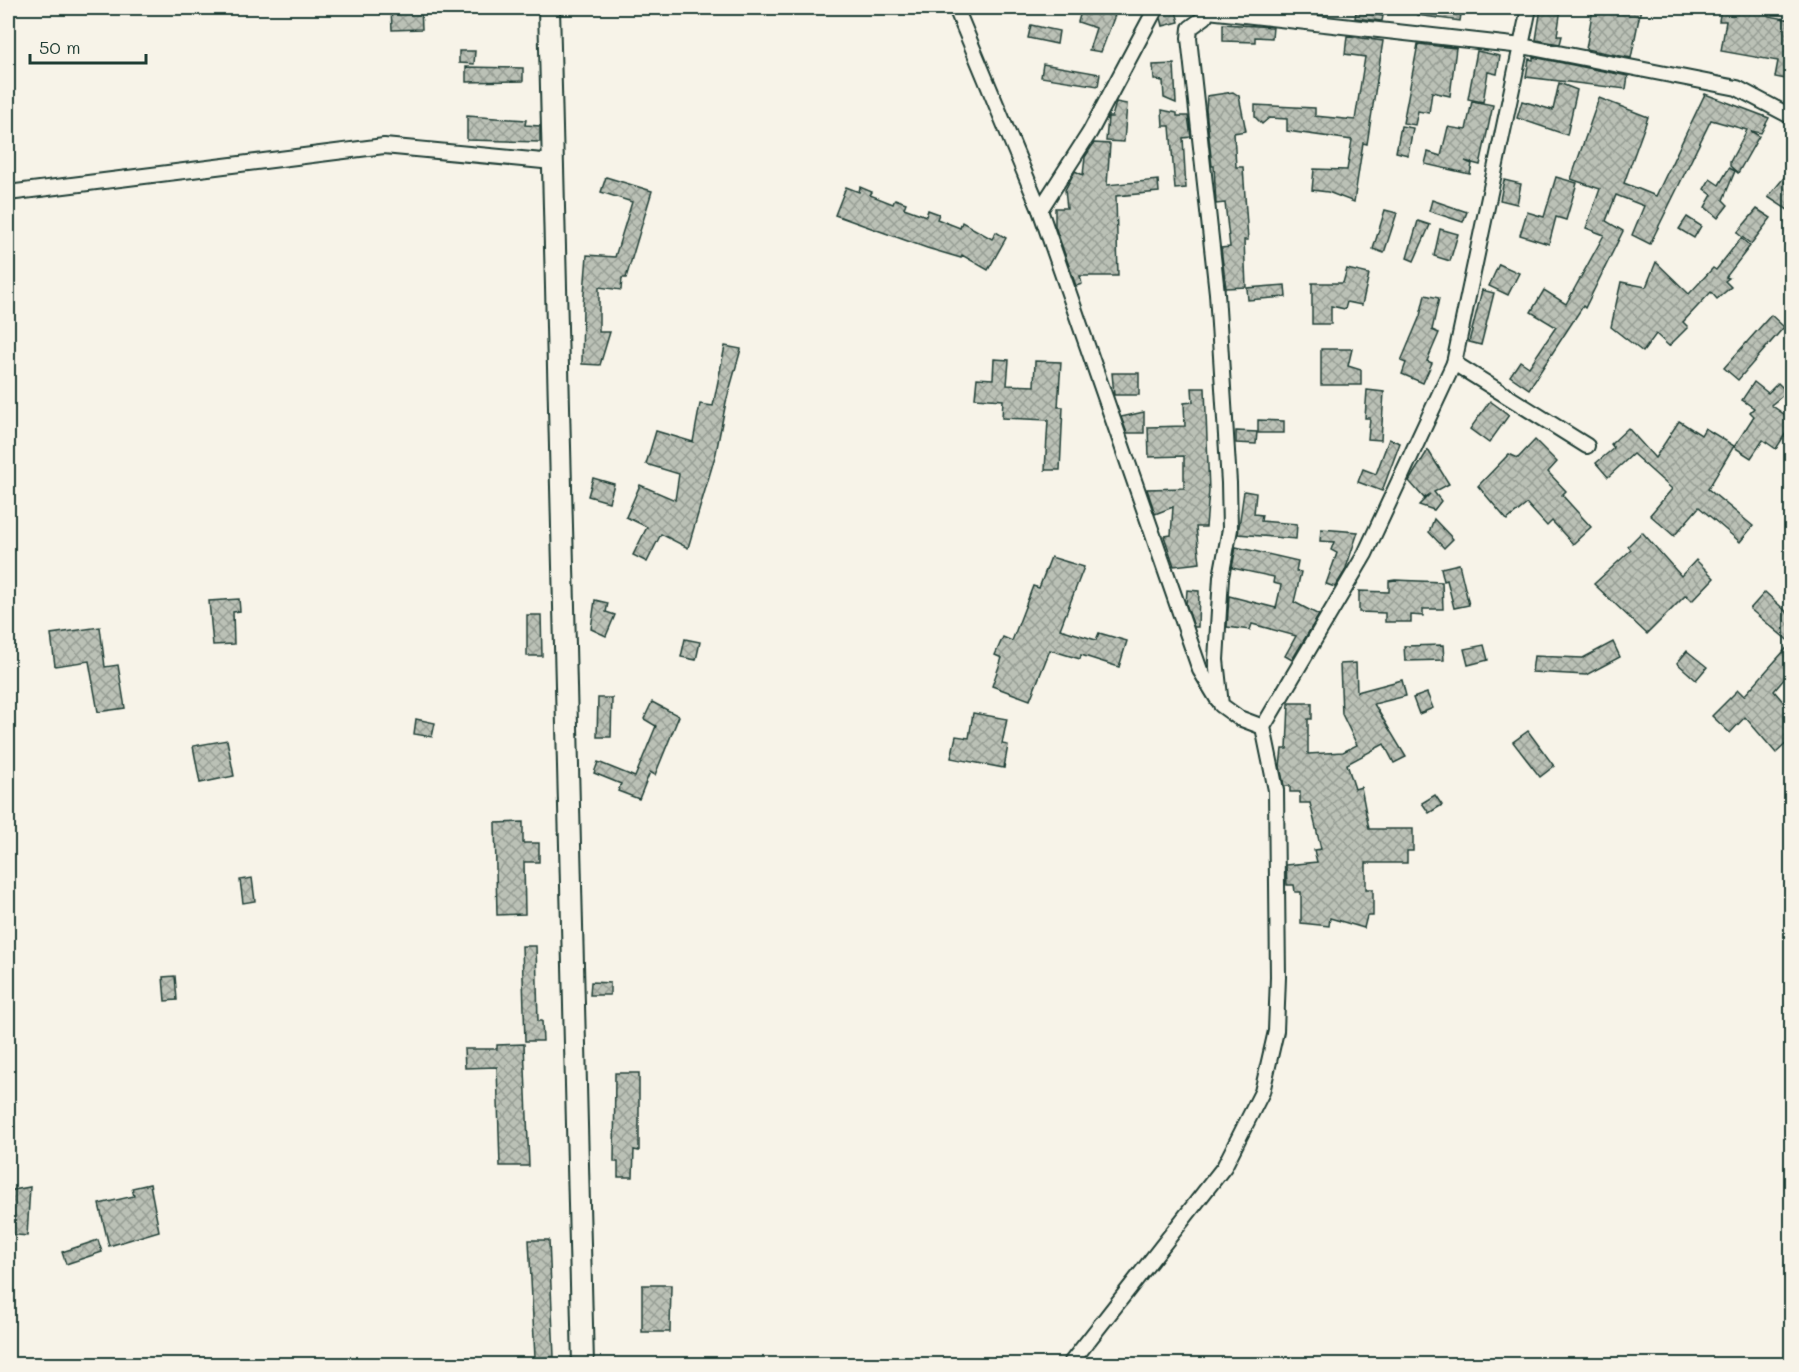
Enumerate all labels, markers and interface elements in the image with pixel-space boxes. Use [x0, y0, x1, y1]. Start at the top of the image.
scale bar [30, 27, 146, 65]
text: 50 m [39, 35, 81, 59]

